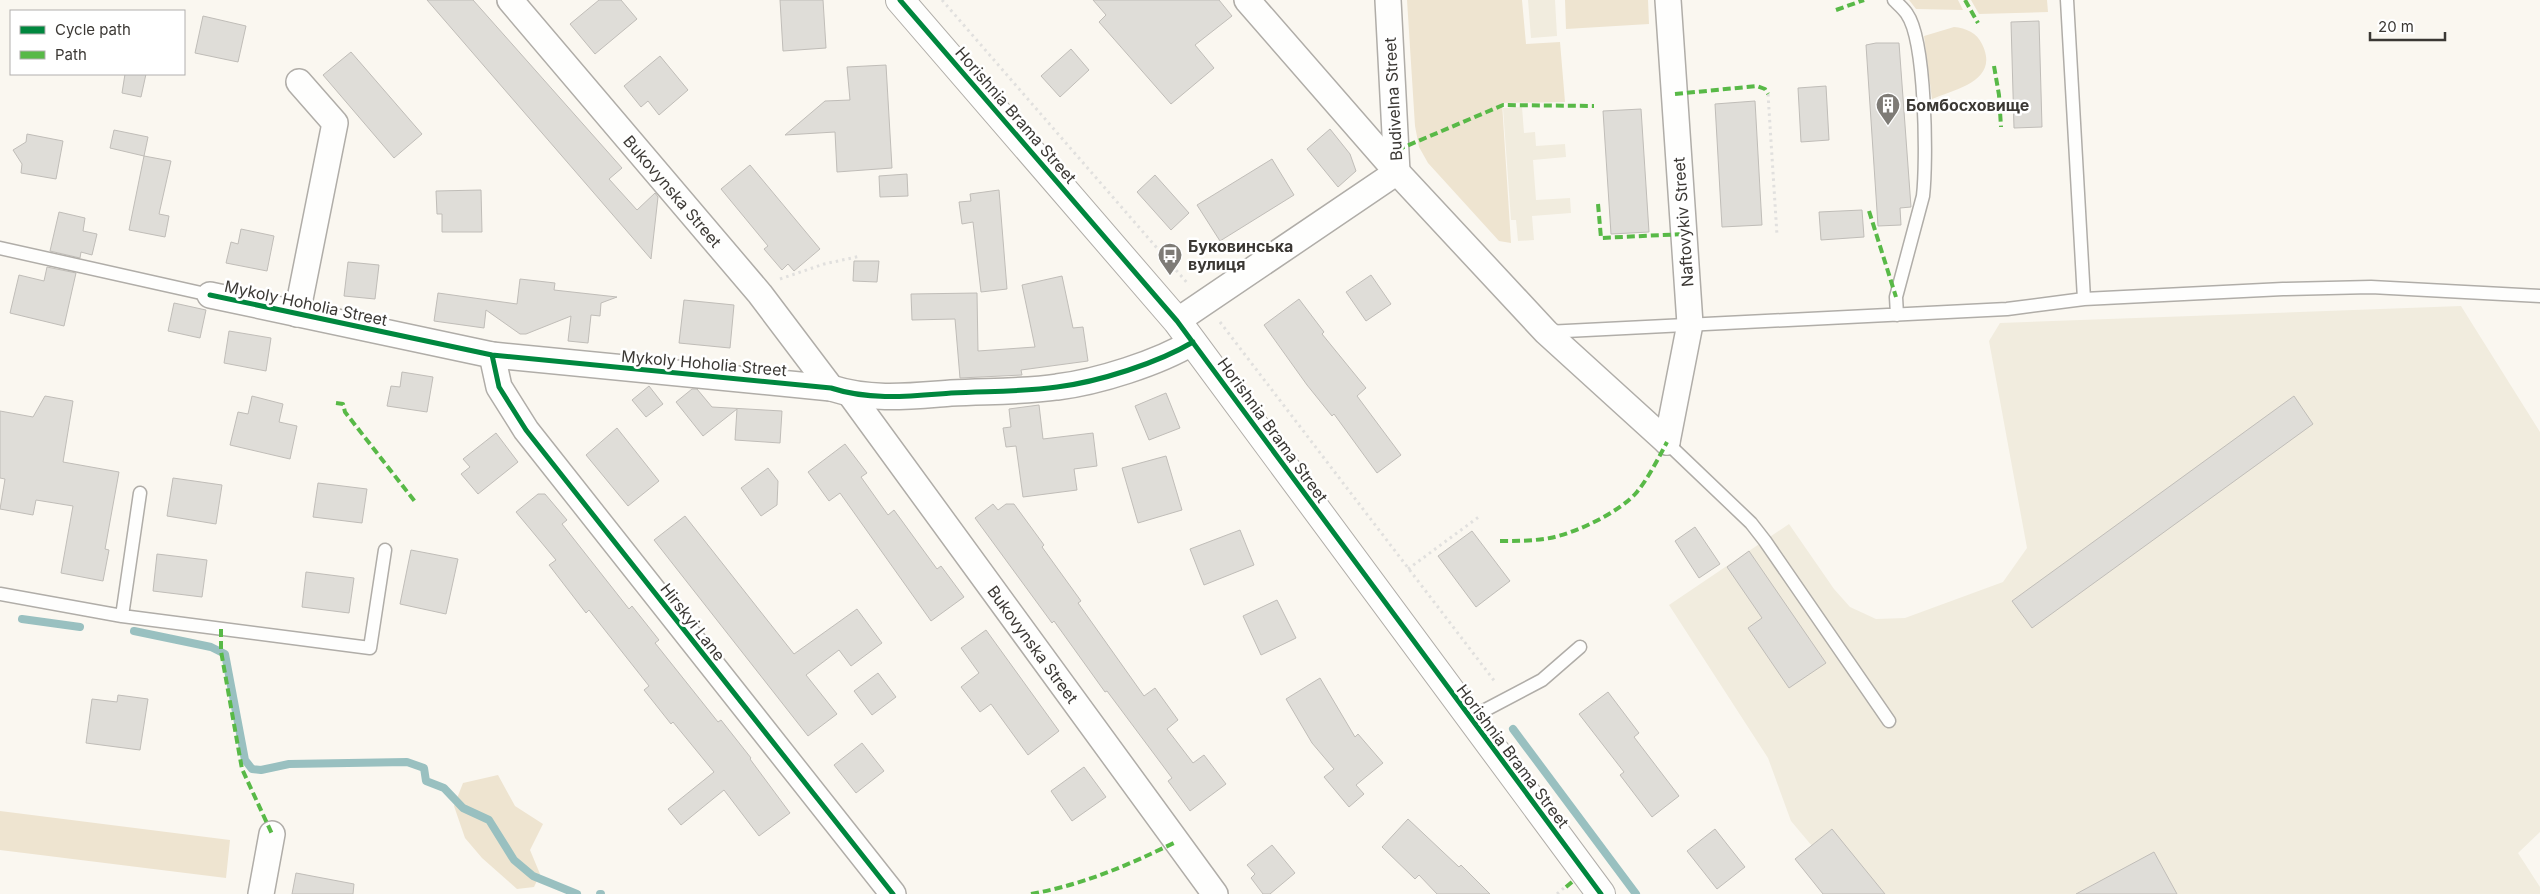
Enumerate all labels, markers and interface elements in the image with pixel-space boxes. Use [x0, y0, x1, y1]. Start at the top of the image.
legend [10, 10, 185, 75]
scale bar [2370, 10, 2445, 42]
text: 20 m [2378, 17, 2414, 36]
text: Cycle path [55, 20, 131, 39]
street label: Budivelna Street [1380, 37, 1406, 161]
street label: Horishnia Brama Street [951, 43, 1081, 187]
text: Path [55, 45, 87, 64]
building icon: Бомбосховище [1875, 92, 1901, 126]
place label: Бомбосховище [1906, 95, 2029, 115]
street label: Bukovynska Street [619, 131, 726, 251]
street label: Naftovykiv Street [1668, 156, 1698, 288]
place label: Буковинська вулиця [1188, 236, 1293, 274]
bus stop icon: Буковинська вулиця [1157, 242, 1183, 276]
street label: Mykoly Hoholia Street [223, 276, 389, 330]
street label: Mykoly Hoholia Street [620, 346, 788, 380]
street label: Horishnia Brama Street [1214, 354, 1332, 506]
street label: Hirskyi Lane [656, 579, 730, 665]
street label: Bukovynska Street [983, 582, 1082, 707]
street label: Horishnia Brama Street [1453, 680, 1573, 832]

